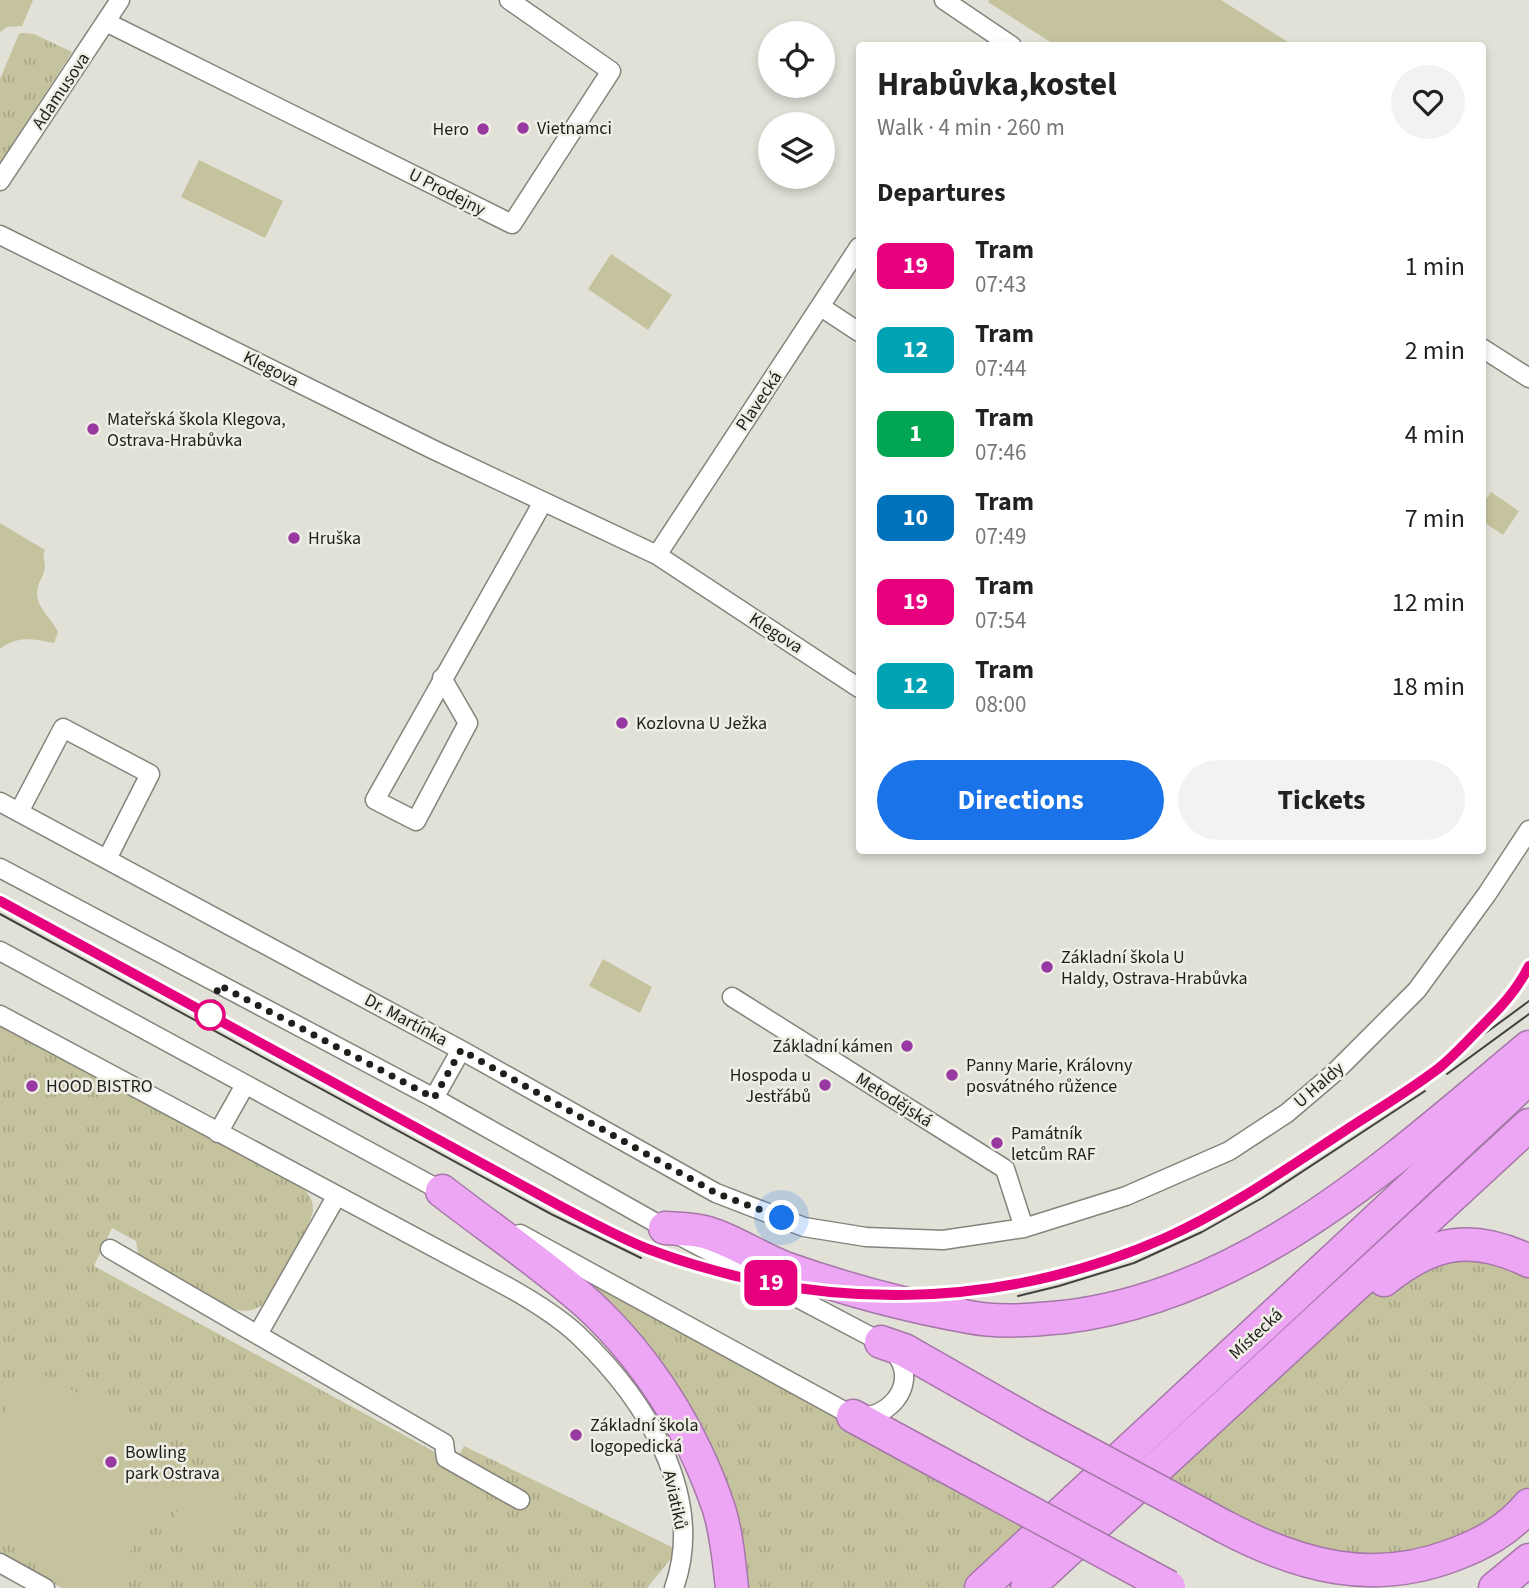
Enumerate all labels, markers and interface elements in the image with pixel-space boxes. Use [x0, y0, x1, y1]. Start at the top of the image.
map controls [758, 21, 835, 189]
button: locate [758, 21, 835, 98]
street label: Adamusova [26, 48, 96, 134]
text: Hrabůvka,kostel [877, 61, 1117, 108]
button: heart [1391, 65, 1465, 139]
text: Walk · 4 min · 260 m [877, 111, 1065, 144]
button: layers [758, 112, 835, 189]
place label: Vietnamci [537, 116, 612, 141]
place label: Hero [433, 117, 469, 142]
marker: Vietnamci [515, 120, 531, 136]
marker: Hero [475, 121, 491, 137]
street label: U Prodejny [404, 162, 490, 222]
text: Departures [877, 174, 1005, 211]
text: Tram [975, 231, 1034, 268]
text: 19 [903, 248, 928, 283]
text: 1 min [1405, 248, 1465, 285]
text: 07:43 [975, 268, 1026, 301]
text: Tram [975, 315, 1034, 352]
text: 12 [903, 332, 928, 367]
text: 2 min [1405, 332, 1465, 369]
street label: Klegova [239, 345, 303, 393]
text: 07:44 [975, 352, 1026, 385]
street label: Plavecká [730, 366, 788, 436]
text: Tram [975, 399, 1034, 436]
place label: Mateřská škola Klegova, Ostrava-Hrabůvka [107, 407, 286, 453]
text: 1 [909, 416, 922, 451]
text: 4 min [1405, 416, 1465, 453]
marker: Mateřská škola Klegova, Ostrava-Hrabůvka [85, 421, 101, 437]
text: 07:46 [975, 436, 1026, 469]
text: Tram [975, 483, 1034, 520]
text: 10 [903, 500, 928, 535]
text: 7 min [1405, 500, 1465, 537]
text: 07:49 [975, 520, 1026, 553]
place label: Hruška [308, 526, 361, 551]
marker: Hruška [286, 530, 302, 546]
text: Tram [975, 567, 1034, 604]
text: 19 [903, 584, 928, 619]
text: 12 min [1392, 584, 1465, 621]
text: 07:54 [975, 604, 1026, 637]
street label: Klegova [744, 606, 808, 660]
text: Tram [975, 651, 1034, 688]
text: 12 [903, 668, 928, 703]
text: 18 min [1392, 668, 1465, 705]
text: 08:00 [975, 688, 1026, 721]
place label: Kozlovna U Ježka [636, 711, 767, 736]
marker: Kozlovna U Ježka [614, 715, 630, 731]
button: Directions [877, 760, 1164, 840]
button: Tickets [1178, 760, 1465, 840]
place label: Základní škola U Haldy, Ostrava-Hrabůvka [1061, 945, 1248, 991]
marker: Základní škola U Haldy, Ostrava-Hrabůvka [1039, 959, 1055, 975]
street label: Dr. Martínka [360, 988, 452, 1052]
unlabelled marker [195, 1000, 225, 1030]
place label: Základní kámen [773, 1034, 893, 1059]
marker: Základní kámen [899, 1038, 915, 1054]
place label: Panny Marie, Královny posvátného růžence [966, 1053, 1133, 1099]
street label: U Haldy [1289, 1056, 1350, 1114]
place label: Hospoda u Jestřábů [730, 1063, 811, 1109]
street label: Metodějská [851, 1067, 937, 1133]
marker: Panny Marie, Královny posvátného růžence [944, 1067, 960, 1083]
place label: HOOD BISTRO [46, 1074, 153, 1099]
marker: Hospoda u Jestřábů [817, 1077, 833, 1093]
marker: HOOD BISTRO [24, 1078, 40, 1094]
place label: Památník letcům RAF [1011, 1121, 1096, 1167]
marker: Památník letcům RAF [989, 1135, 1005, 1151]
your location [764, 1200, 799, 1235]
line badge: 19 [740, 1260, 802, 1306]
text: 19 [758, 1265, 784, 1300]
street label: Místecká [1224, 1303, 1288, 1365]
place label: Základní škola logopedická [590, 1413, 698, 1459]
marker: Základní škola logopedická [568, 1427, 584, 1443]
place label: Bowling park Ostrava [125, 1440, 220, 1486]
marker: Bowling park Ostrava [103, 1454, 119, 1470]
street label: Aviatiků [657, 1468, 693, 1532]

